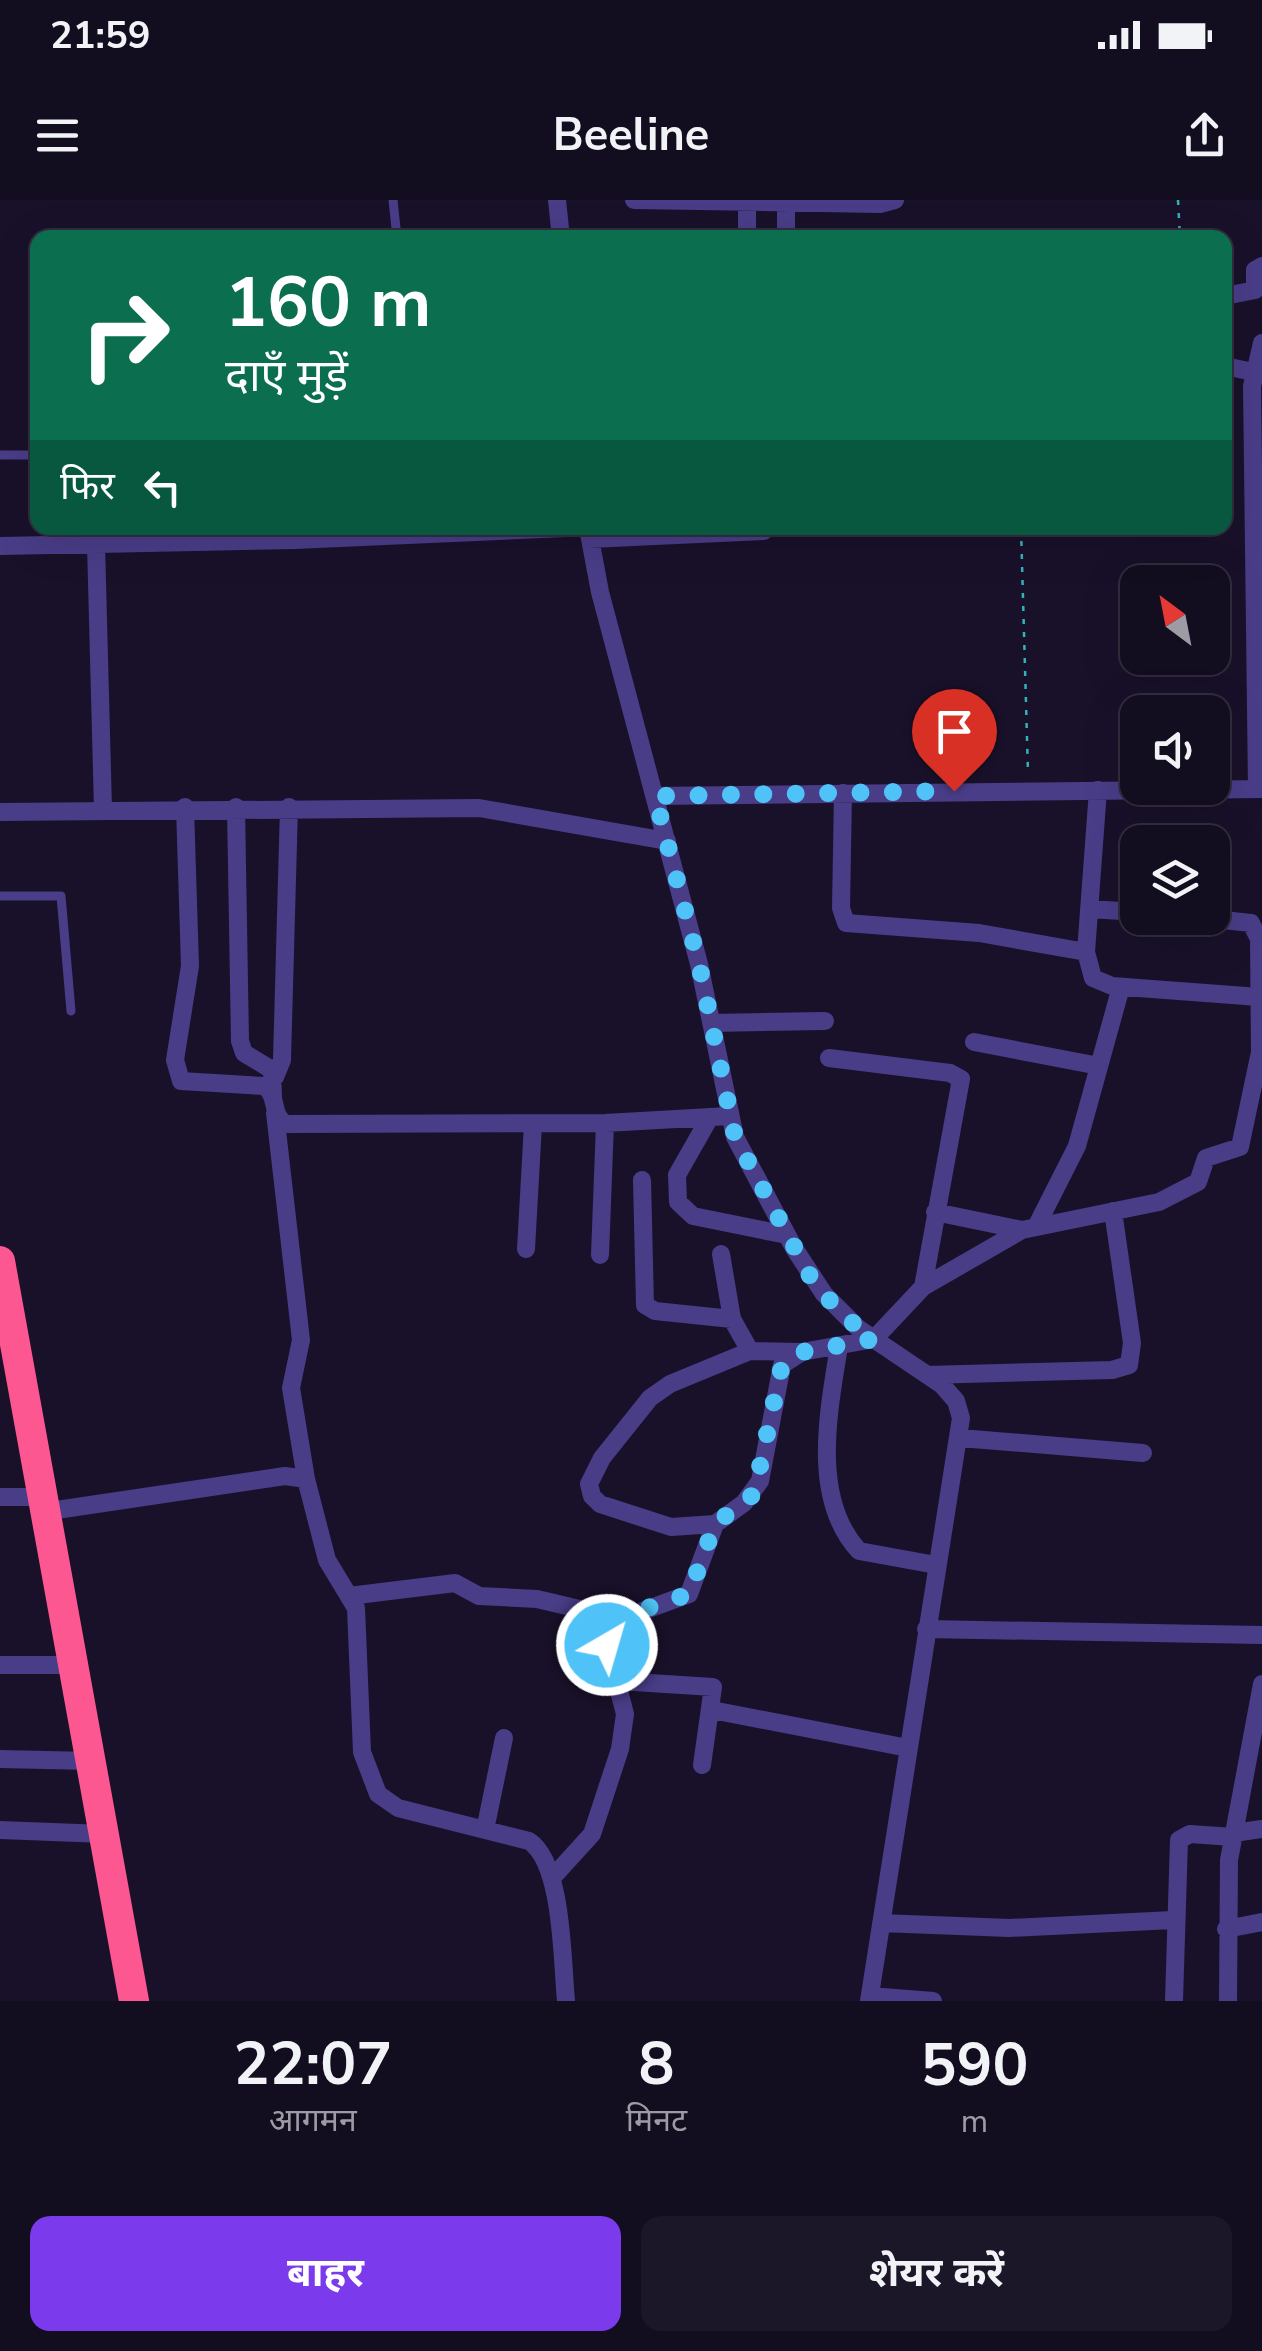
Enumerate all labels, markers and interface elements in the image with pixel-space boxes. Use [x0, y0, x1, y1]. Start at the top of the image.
text: 21:59 [50, 10, 151, 61]
text: Beeline [553, 105, 709, 166]
icon: menu [30, 108, 85, 163]
icon: share [1177, 108, 1232, 163]
text: 160 m [225, 255, 431, 351]
icon: right [60, 270, 190, 400]
text: दाएँ मुड़ें [225, 346, 348, 407]
icon: left [135, 460, 190, 515]
text: फिर [60, 461, 115, 512]
north arrow [1120, 565, 1230, 675]
map controls [1120, 565, 1230, 935]
pin [912, 689, 997, 792]
button: sound [1120, 695, 1230, 805]
icon: arrive [927, 704, 982, 759]
button: layers [1120, 825, 1230, 935]
position arrow [555, 1593, 659, 1697]
text: 22:07 [233, 2023, 392, 2105]
text: 8 [638, 2023, 674, 2105]
text: 590 [921, 2024, 1029, 2106]
text: आगमन [269, 2099, 357, 2142]
text: मिनट [626, 2099, 687, 2142]
text: m [961, 2100, 988, 2143]
button: बाहर [30, 2216, 621, 2331]
button: शेयर करें [641, 2216, 1232, 2331]

